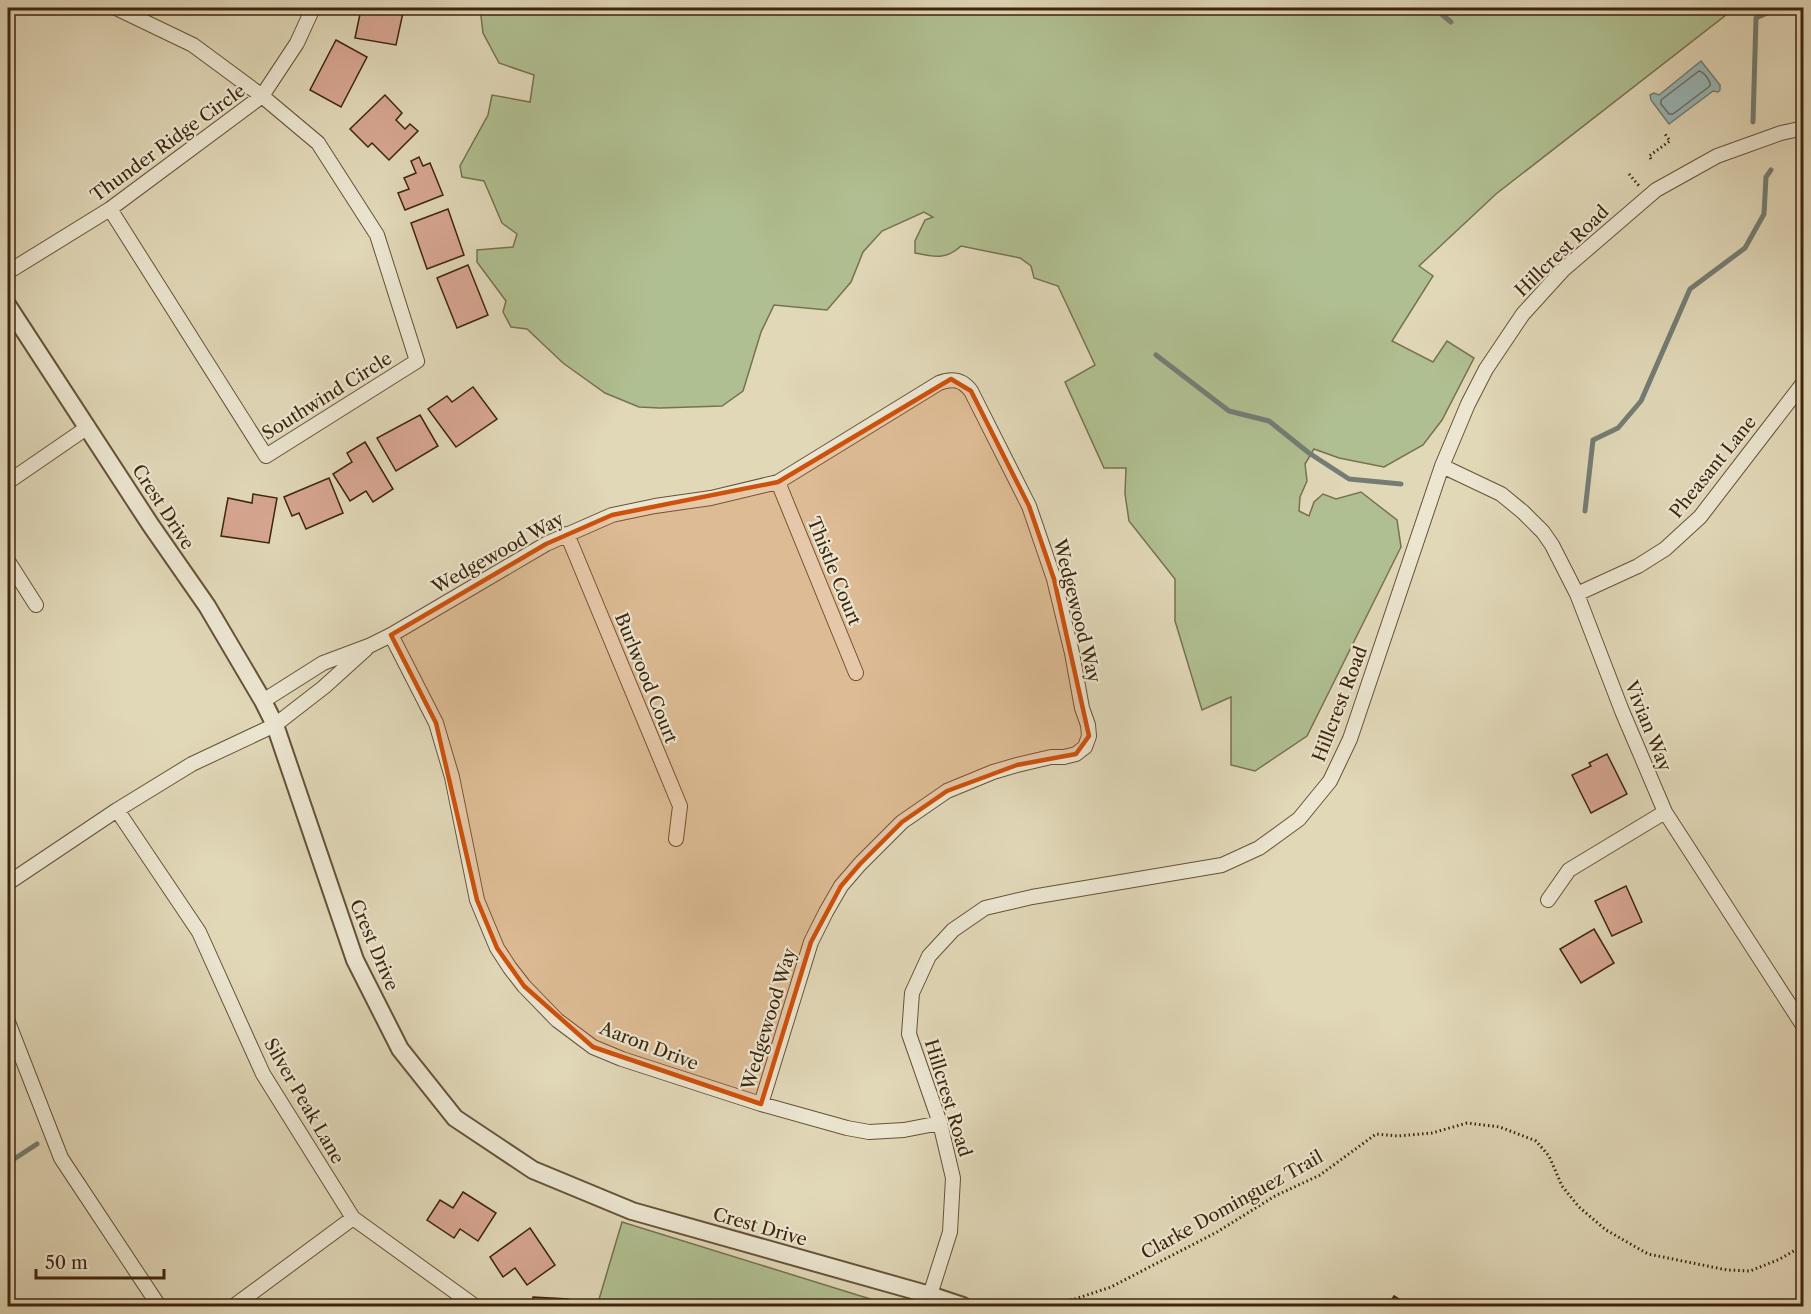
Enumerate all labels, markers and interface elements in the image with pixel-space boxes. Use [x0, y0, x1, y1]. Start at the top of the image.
street label: Thunder Ridge Circle [86, 80, 250, 206]
street label: Hillcrest Road [1511, 201, 1613, 301]
street label: Southwind Circle [258, 347, 396, 445]
street label: Pheasant Lane [1665, 411, 1761, 523]
street label: Crest Drive [127, 460, 199, 554]
street label: Wedgewood Way [427, 507, 569, 599]
street label: Thistle Court [802, 514, 866, 629]
street label: Wedgewood Way [1048, 536, 1106, 686]
street label: Burlwood Court [610, 610, 682, 747]
street label: Hillcrest Road [1308, 643, 1372, 765]
street label: Vivian Way [1620, 677, 1676, 775]
street label: Crest Drive [345, 896, 403, 994]
street label: Wedgewood Way [737, 944, 801, 1094]
street label: Aaron Drive [596, 1017, 702, 1075]
street label: Silver Peak Lane [259, 1034, 349, 1168]
street label: Hillcrest Road [920, 1037, 976, 1160]
street label: Clarke Dominguez Trail [1137, 1146, 1327, 1264]
street label: Crest Drive [710, 1203, 810, 1251]
scale bar [36, 1242, 164, 1280]
text: 50 m [45, 1252, 88, 1274]

